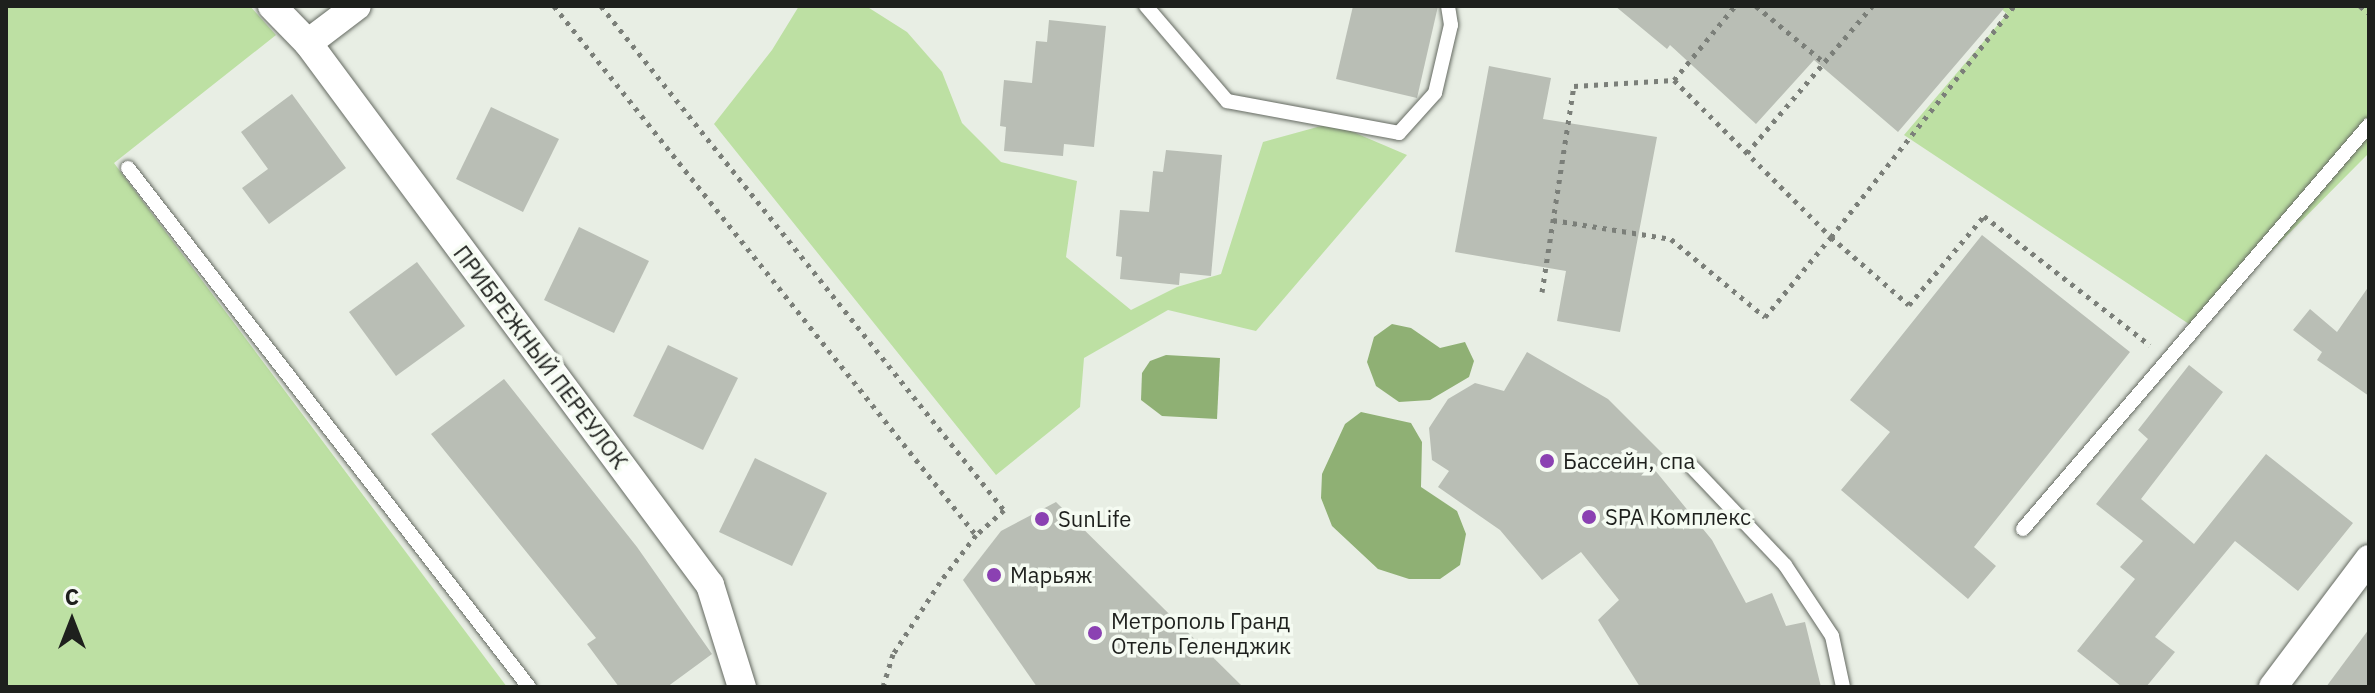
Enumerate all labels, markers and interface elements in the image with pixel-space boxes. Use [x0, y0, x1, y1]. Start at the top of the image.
street label: ПРИБРЕЖНЫЙ ПЕРЕУЛОК [448, 240, 634, 474]
place label: Бассейн, спа [1563, 448, 1695, 474]
marker: Бассейн, спа [1538, 452, 1556, 470]
place label: SPA Комплекс [1605, 504, 1751, 530]
place label: SunLife [1058, 506, 1131, 532]
marker: SPA Комплекс [1580, 508, 1598, 526]
marker: SunLife [1033, 510, 1051, 528]
place label: Марьяж [1010, 562, 1093, 588]
marker: Марьяж [985, 566, 1003, 584]
north arrow [32, 581, 112, 661]
text: С [65, 582, 79, 611]
place label: Метрополь Гранд Отель Геленджик [1111, 607, 1291, 658]
marker: Метрополь Гранд Отель Геленджик [1086, 624, 1104, 642]

